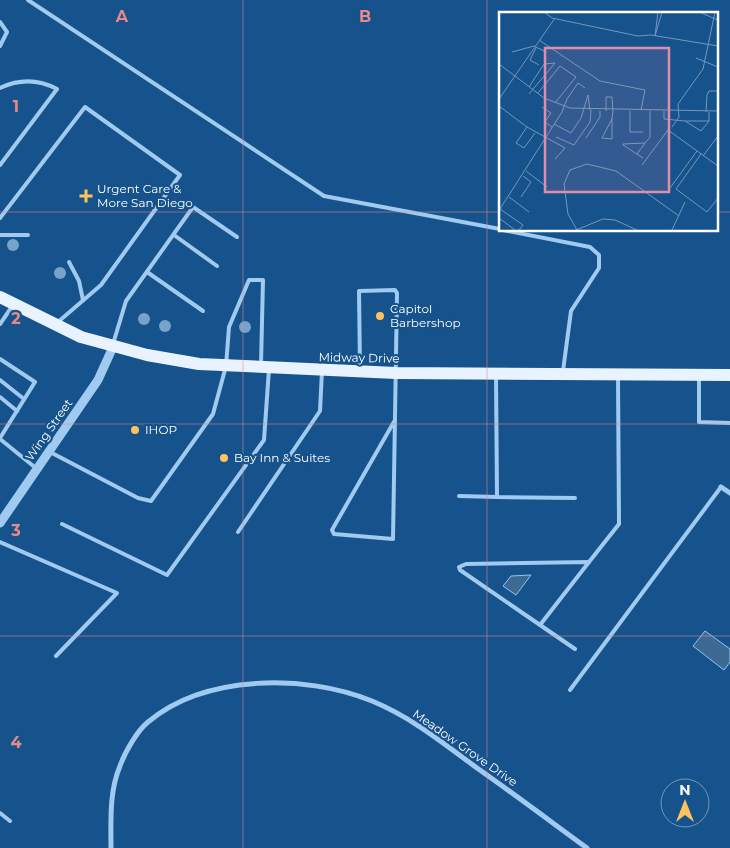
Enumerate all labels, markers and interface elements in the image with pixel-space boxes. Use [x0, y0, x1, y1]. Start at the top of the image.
text: A [115, 7, 129, 26]
text: B [359, 7, 371, 26]
inset map [499, 12, 718, 231]
text: 1 [13, 97, 19, 116]
place label: Urgent Care & More San Diego [97, 181, 193, 210]
marker: Urgent Care & More San Diego [79, 189, 93, 203]
place label: Capitol Barbershop [390, 301, 461, 330]
text: 2 [11, 309, 21, 328]
marker: Capitol Barbershop [374, 310, 386, 322]
street label: Midway Drive [318, 349, 400, 366]
street label: Wing Street [22, 396, 75, 464]
place label: IHOP [145, 422, 177, 437]
marker: IHOP [129, 424, 141, 436]
place label: Bay Inn & Suites [234, 450, 330, 465]
marker: Bay Inn & Suites [218, 452, 230, 464]
text: 3 [10, 521, 21, 540]
street label: Meadow Grove Drive [410, 706, 520, 789]
text: 4 [10, 733, 22, 752]
north arrow [660, 778, 710, 828]
text: N [679, 781, 691, 799]

